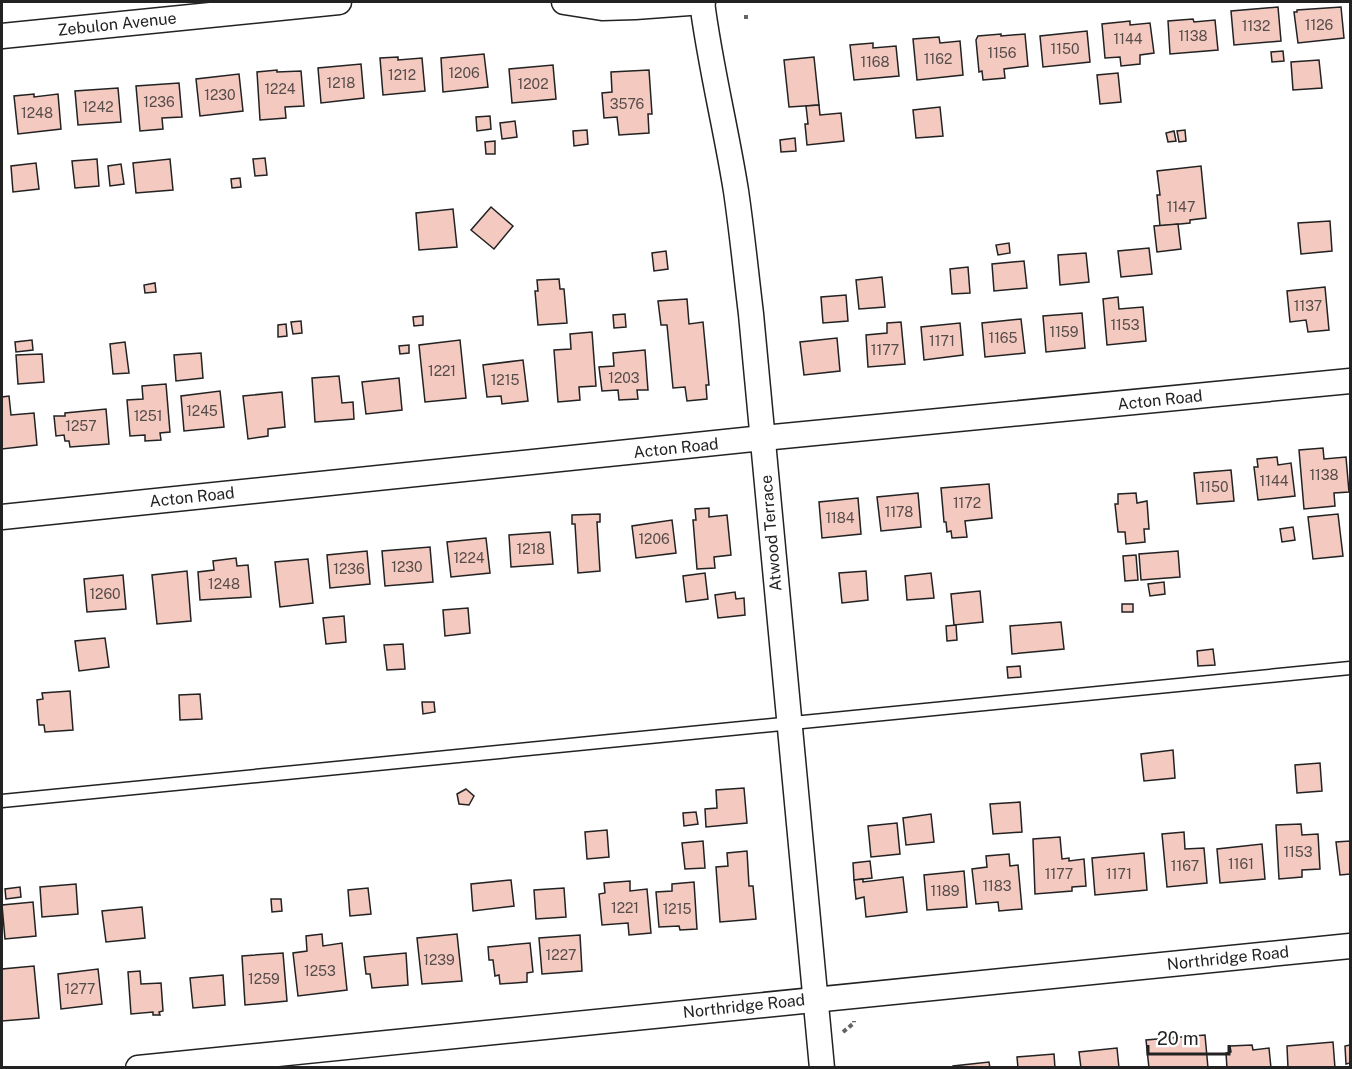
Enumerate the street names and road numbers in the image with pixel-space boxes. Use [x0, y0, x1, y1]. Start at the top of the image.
street label: Zebulon Avenue [57, 8, 177, 40]
street label: Acton Road [1116, 386, 1204, 414]
street label: Acton Road [632, 434, 720, 462]
street label: Atwood Terrace [756, 474, 786, 592]
street label: Acton Road [148, 483, 236, 511]
street label: Northridge Road [1166, 942, 1290, 974]
street label: Northridge Road [682, 990, 806, 1022]

